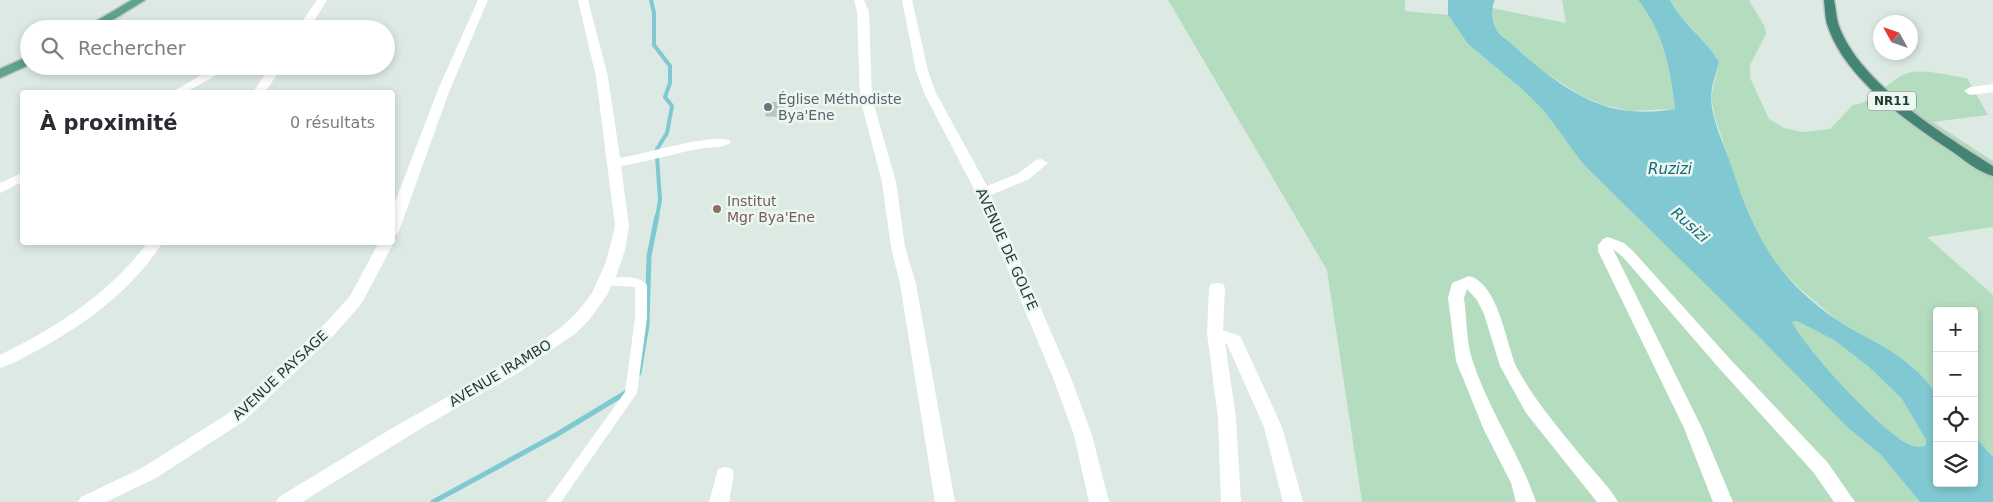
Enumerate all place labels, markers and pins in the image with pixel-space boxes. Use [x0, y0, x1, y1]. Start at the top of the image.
place label: Église Méthodiste Bya'Ene [778, 91, 902, 123]
marker: Église Méthodiste Bya'Ene [762, 101, 774, 113]
place label: Institut Mgr Bya'Ene [727, 193, 815, 225]
marker: Institut Mgr Bya'Ene [711, 203, 723, 215]

